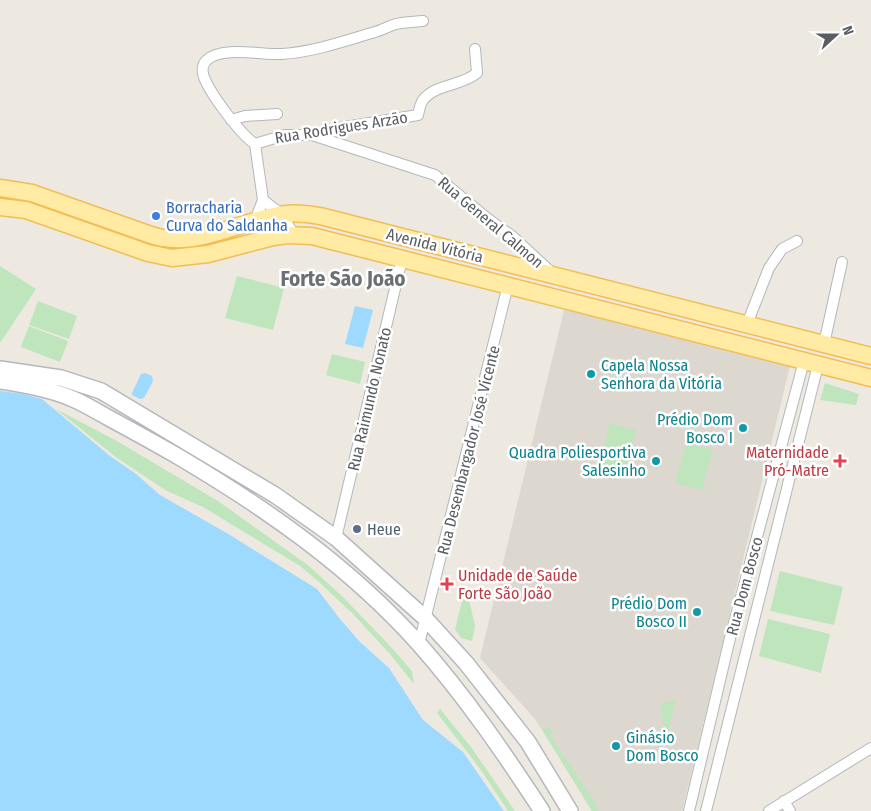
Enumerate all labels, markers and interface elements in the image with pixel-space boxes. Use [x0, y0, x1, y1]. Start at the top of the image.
north arrow [811, 10, 861, 60]
text: N [838, 24, 857, 37]
street label: Rua Rodrigues Arzão [273, 108, 409, 147]
street label: Rua General Calmon [434, 173, 547, 272]
place label: Borracharia Curva do Saldanha [166, 198, 288, 235]
marker: Borracharia Curva do Saldanha [150, 210, 162, 222]
street label: Avenida Vitória [385, 224, 485, 267]
district label: Forte São João [280, 266, 406, 292]
street label: Rua Raimundo Nonato [344, 325, 395, 473]
street label: Rua Desembargador José Vicente [433, 343, 504, 557]
place label: Capela Nossa Senhora da Vitória [601, 356, 722, 393]
marker: Capela Nossa Senhora da Vitória [585, 368, 597, 380]
place label: Prédio Dom Bosco I [657, 410, 733, 447]
marker: Prédio Dom Bosco I [737, 422, 749, 434]
place label: Quadra Poliesportiva Salesinho [509, 443, 646, 480]
place label: Maternidade Pró-Matre [746, 443, 829, 480]
marker: Maternidade Pró-Matre [833, 454, 847, 468]
marker: Quadra Poliesportiva Salesinho [650, 455, 662, 467]
place label: Heue [367, 520, 401, 539]
marker: Heue [351, 523, 363, 535]
street label: Rua Dom Bosco [722, 535, 767, 638]
place label: Unidade de Saúde Forte São João [458, 566, 577, 603]
marker: Unidade de Saúde Forte São João [440, 577, 454, 591]
place label: Prédio Dom Bosco II [611, 594, 687, 631]
marker: Prédio Dom Bosco II [691, 606, 703, 618]
place label: Ginásio Dom Bosco [626, 728, 699, 765]
marker: Ginásio Dom Bosco [610, 740, 622, 752]

